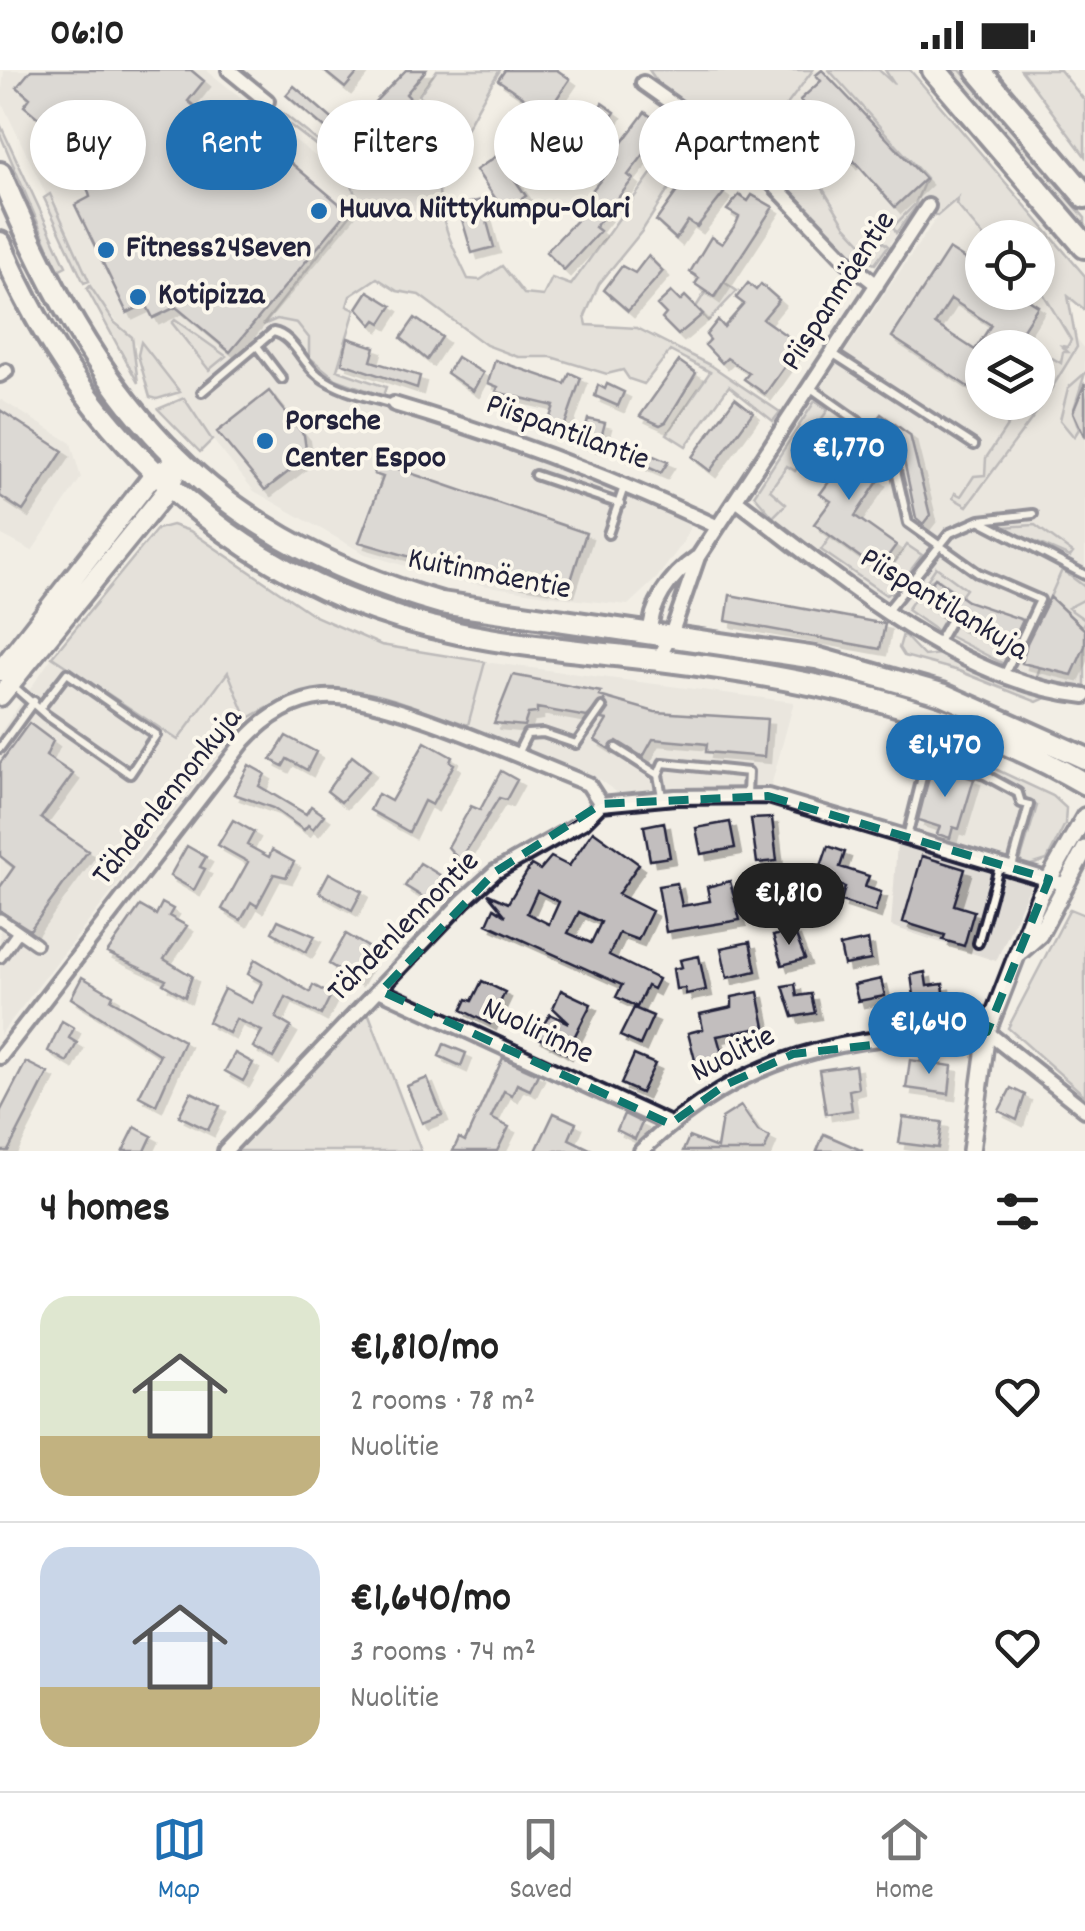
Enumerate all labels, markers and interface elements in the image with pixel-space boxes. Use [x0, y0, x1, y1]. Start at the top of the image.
text: 06:10 [50, 8, 125, 63]
chip: Buy [30, 100, 146, 190]
chip: Rent [166, 100, 297, 190]
chip: Filters [317, 100, 474, 190]
chip: New [494, 100, 619, 190]
chip: Apartment [639, 100, 855, 190]
place label: Huuva Niittykumpu-Olari [339, 188, 630, 234]
marker: Huuva Niittykumpu-Olari [308, 200, 330, 222]
street label: Piispanmäentie [771, 203, 909, 381]
map controls [965, 220, 1055, 420]
button: locate [965, 220, 1055, 310]
place label: Fitness24Seven [126, 227, 311, 273]
marker: Fitness24Seven [95, 239, 117, 261]
place label: Kotipizza [158, 274, 266, 320]
marker: Kotipizza [127, 286, 149, 308]
button: layers [965, 330, 1055, 420]
street label: Piispantilantie [479, 383, 655, 485]
place label: Porsche Center Espoo [285, 400, 446, 483]
pin: €1,770 [768, 418, 930, 503]
text: €1,770 [813, 427, 885, 473]
marker: Porsche Center Espoo [254, 430, 276, 452]
street label: Piispantilankuja [850, 537, 1037, 675]
street label: Kuitinmäentie [403, 538, 575, 614]
street label: Tähdenlennonkuja [83, 698, 256, 897]
pin: €1,470 [864, 715, 1026, 800]
text: €1,470 [908, 724, 982, 770]
street label: Tähdenlennontie [318, 841, 492, 1015]
pin: €1,810 [708, 863, 870, 948]
text: €1,810 [755, 872, 823, 918]
street label: Nuolirinne [473, 987, 601, 1079]
pin: €1,640 [848, 992, 1010, 1077]
text: €1,640 [890, 1001, 968, 1047]
street label: Nuolitie [684, 1015, 784, 1097]
text: 4 homes [40, 1181, 170, 1241]
icon: filters [990, 1184, 1045, 1239]
text: €1,810/mo [350, 1320, 499, 1380]
icon: home [120, 1336, 240, 1456]
icon: heart [990, 1369, 1045, 1424]
text: 2 rooms · 78 m² [350, 1380, 535, 1426]
text: Nuolitie [350, 1426, 439, 1472]
text: €1,640/mo [350, 1571, 511, 1631]
icon: home [120, 1587, 240, 1707]
icon: heart [990, 1620, 1045, 1675]
text: 3 rooms · 74 m² [350, 1631, 536, 1677]
text: Nuolitie [350, 1677, 439, 1723]
tab: Map [152, 1812, 207, 1912]
tab: Saved [510, 1812, 572, 1912]
tab: Home [875, 1812, 933, 1912]

